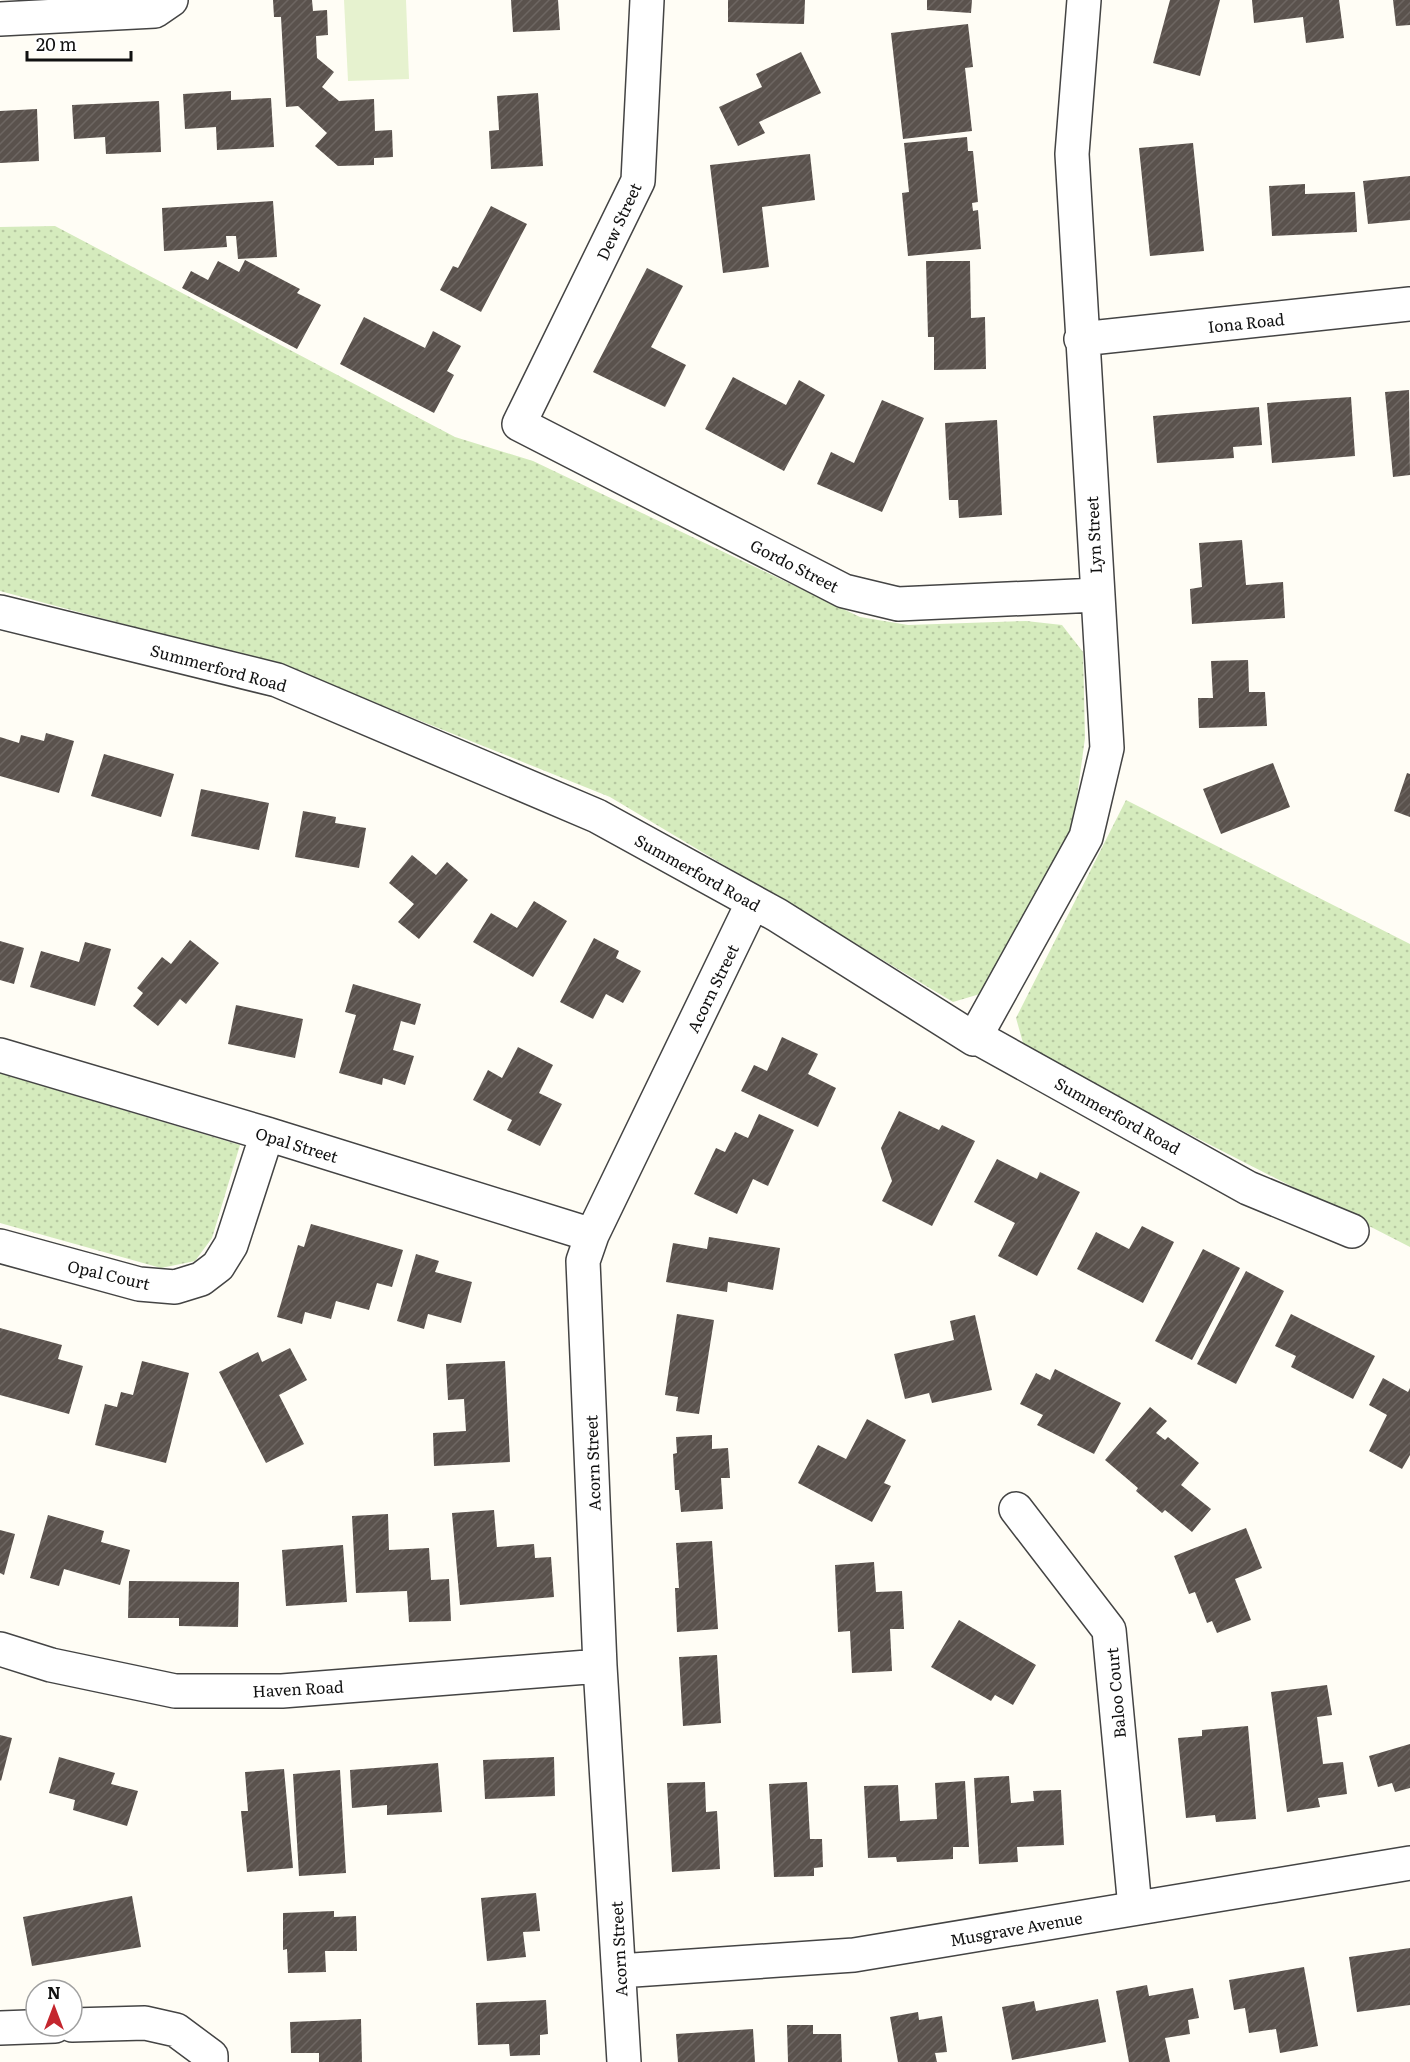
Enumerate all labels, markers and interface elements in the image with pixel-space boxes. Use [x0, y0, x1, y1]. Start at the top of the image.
scale bar [27, 24, 130, 62]
text: 20 m [36, 30, 77, 57]
street label: Dew Street [590, 178, 647, 264]
street label: Iona Road [1207, 306, 1286, 338]
street label: Lyn Street [1079, 495, 1107, 575]
street label: Gordo Street [747, 532, 844, 598]
street label: Summerford Road [148, 637, 290, 697]
street label: Summerford Road [631, 827, 765, 917]
street label: Acorn Street [680, 939, 744, 1036]
street label: Summerford Road [1051, 1070, 1185, 1160]
street label: Opal Street [253, 1120, 342, 1168]
street label: Opal Court [65, 1253, 153, 1295]
street label: Acorn Street [578, 1414, 606, 1511]
street label: Baloo Court [1099, 1646, 1131, 1739]
street label: Haven Road [252, 1674, 344, 1702]
street label: Acorn Street [603, 1900, 632, 1998]
street label: Musgrave Avenue [948, 1905, 1084, 1951]
north arrow [24, 1978, 84, 2038]
text: N [47, 1980, 61, 2004]

